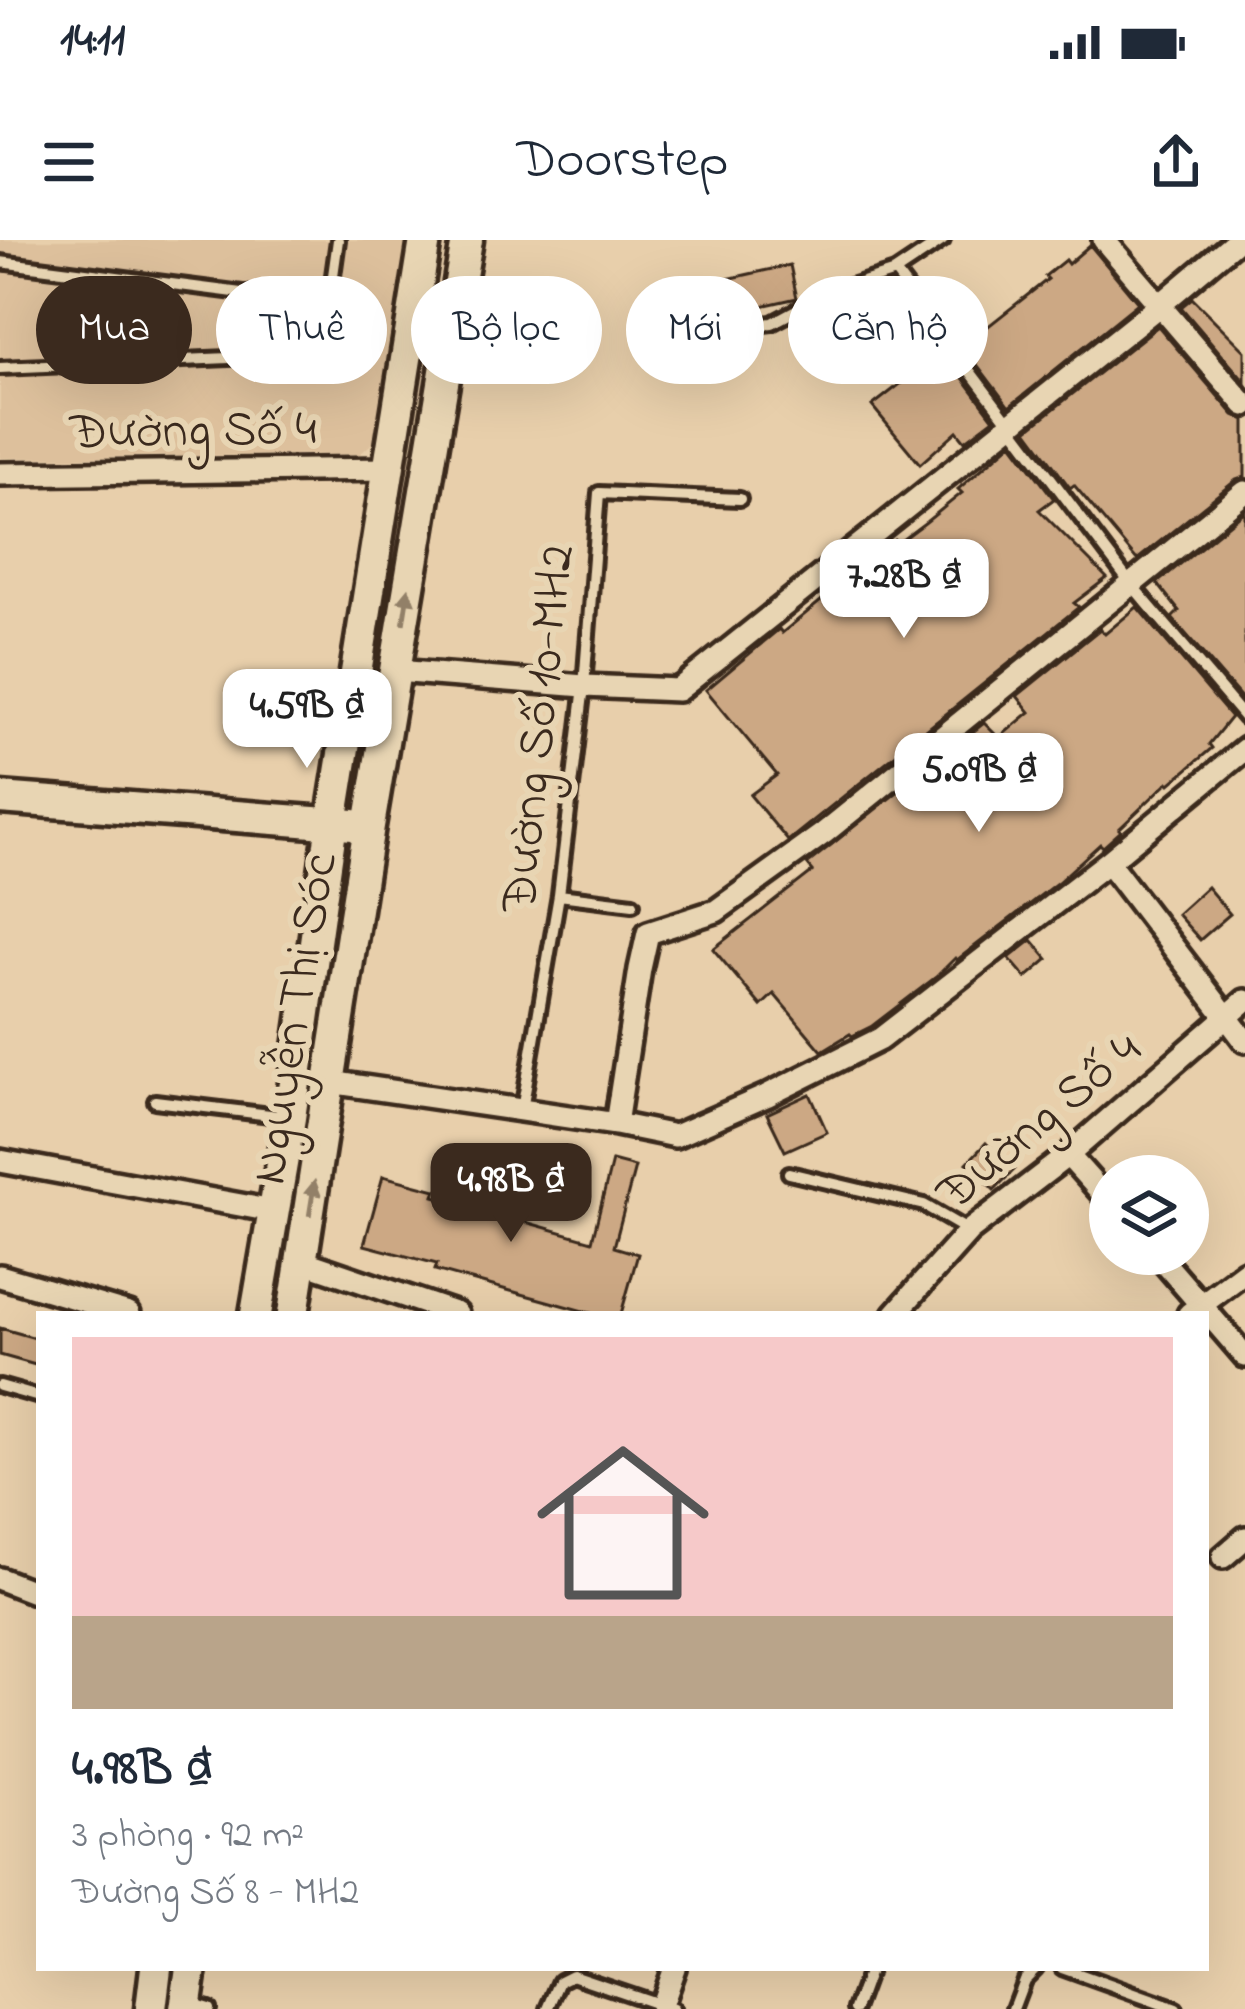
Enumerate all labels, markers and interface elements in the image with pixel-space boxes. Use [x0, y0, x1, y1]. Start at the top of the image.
text: 14:11 [60, 9, 125, 75]
text: Doorstep [517, 123, 728, 201]
icon: menu [36, 129, 102, 195]
icon: share [1143, 129, 1209, 195]
chip: Mua [36, 276, 192, 384]
chip: Thuê [216, 276, 387, 384]
chip: Bộ lọc [411, 276, 602, 384]
chip: Mới [626, 276, 764, 384]
chip: Căn hộ [788, 276, 988, 384]
street label: Đường Số 4 [67, 393, 317, 472]
pin: 7.28B ₫ [793, 539, 1015, 641]
street label: Đường Số 10-MH2 [484, 541, 597, 918]
text: 7.28B ₫ [847, 549, 961, 606]
one-way arrow [397, 587, 416, 624]
pin: 4.59B ₫ [196, 669, 418, 771]
text: 4.59B ₫ [250, 679, 364, 736]
pin: 5.09B ₫ [868, 733, 1090, 835]
text: 5.09B ₫ [921, 743, 1037, 800]
street label: Nguyễn Thị Sóc [233, 848, 360, 1190]
street label: Đường Số 4 [920, 1015, 1159, 1233]
pin: 4.98B ₫ [400, 1143, 622, 1245]
text: 4.98B ₫ [458, 1153, 564, 1210]
map controls [1089, 1155, 1209, 1275]
button: layers [1089, 1155, 1209, 1275]
one-way arrow [303, 1179, 321, 1217]
icon: home [515, 1415, 731, 1631]
text: 4.98B ₫ [72, 1733, 212, 1808]
text: 3 phòng · 92 m² [72, 1808, 304, 1865]
text: Đường Số 8 - MH2 [72, 1865, 359, 1922]

